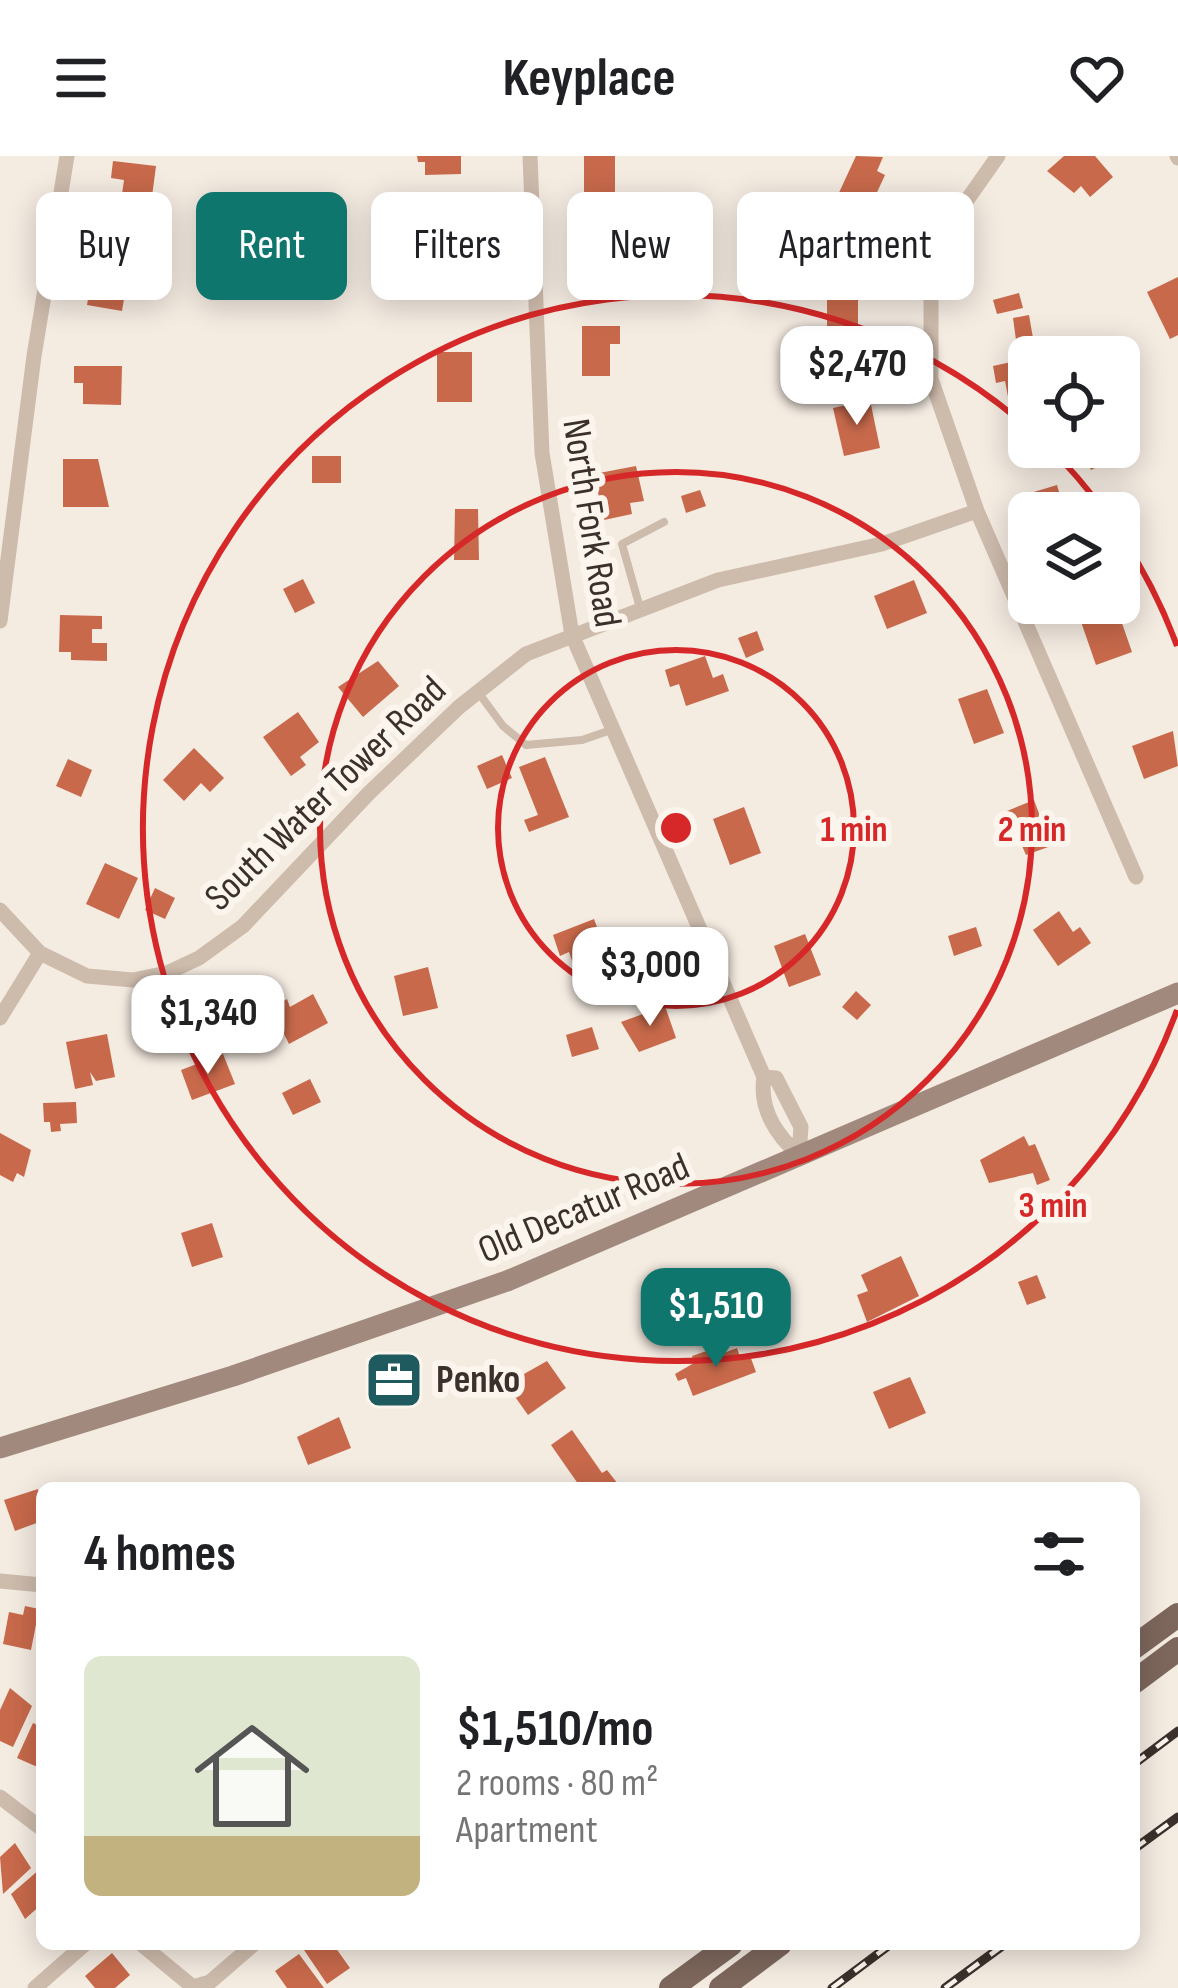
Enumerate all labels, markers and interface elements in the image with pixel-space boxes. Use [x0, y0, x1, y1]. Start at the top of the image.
icon: menu [48, 45, 114, 111]
icon: heart [1064, 45, 1130, 111]
text: Keyplace [503, 46, 675, 111]
chip: Buy [36, 192, 172, 300]
chip: Rent [196, 192, 347, 300]
chip: Filters [371, 192, 543, 300]
chip: New [567, 192, 713, 300]
chip: Apartment [737, 192, 974, 300]
pin: $2,470 [759, 326, 955, 428]
map controls [1008, 336, 1140, 624]
button: locate [1008, 336, 1140, 468]
text: $2,470 [807, 341, 907, 388]
street label: North Fork Road [551, 416, 631, 630]
button: layers [1008, 492, 1140, 624]
street label: South Water Tower Road [196, 667, 456, 921]
centre of rings [655, 807, 697, 849]
text: 1 min [821, 809, 887, 852]
text: 2 min [998, 809, 1066, 852]
pin: $3,000 [552, 927, 748, 1029]
text: $3,000 [599, 942, 701, 989]
pin: $1,340 [110, 975, 306, 1077]
text: $1,340 [158, 990, 258, 1037]
street label: Old Decatur Road [471, 1144, 697, 1274]
text: 3 min [1019, 1185, 1087, 1228]
pin: $1,510 [618, 1268, 814, 1370]
text: $1,510 [668, 1283, 764, 1330]
office icon: Penko [363, 1349, 425, 1411]
place label: Penko [436, 1357, 520, 1404]
icon: filters [1026, 1521, 1092, 1587]
text: 4 homes [84, 1524, 236, 1585]
text: $1,510/mo [456, 1699, 653, 1760]
icon: home [180, 1704, 324, 1848]
text: 2 rooms · 80 m² [456, 1760, 658, 1807]
text: Apartment [456, 1807, 598, 1854]

